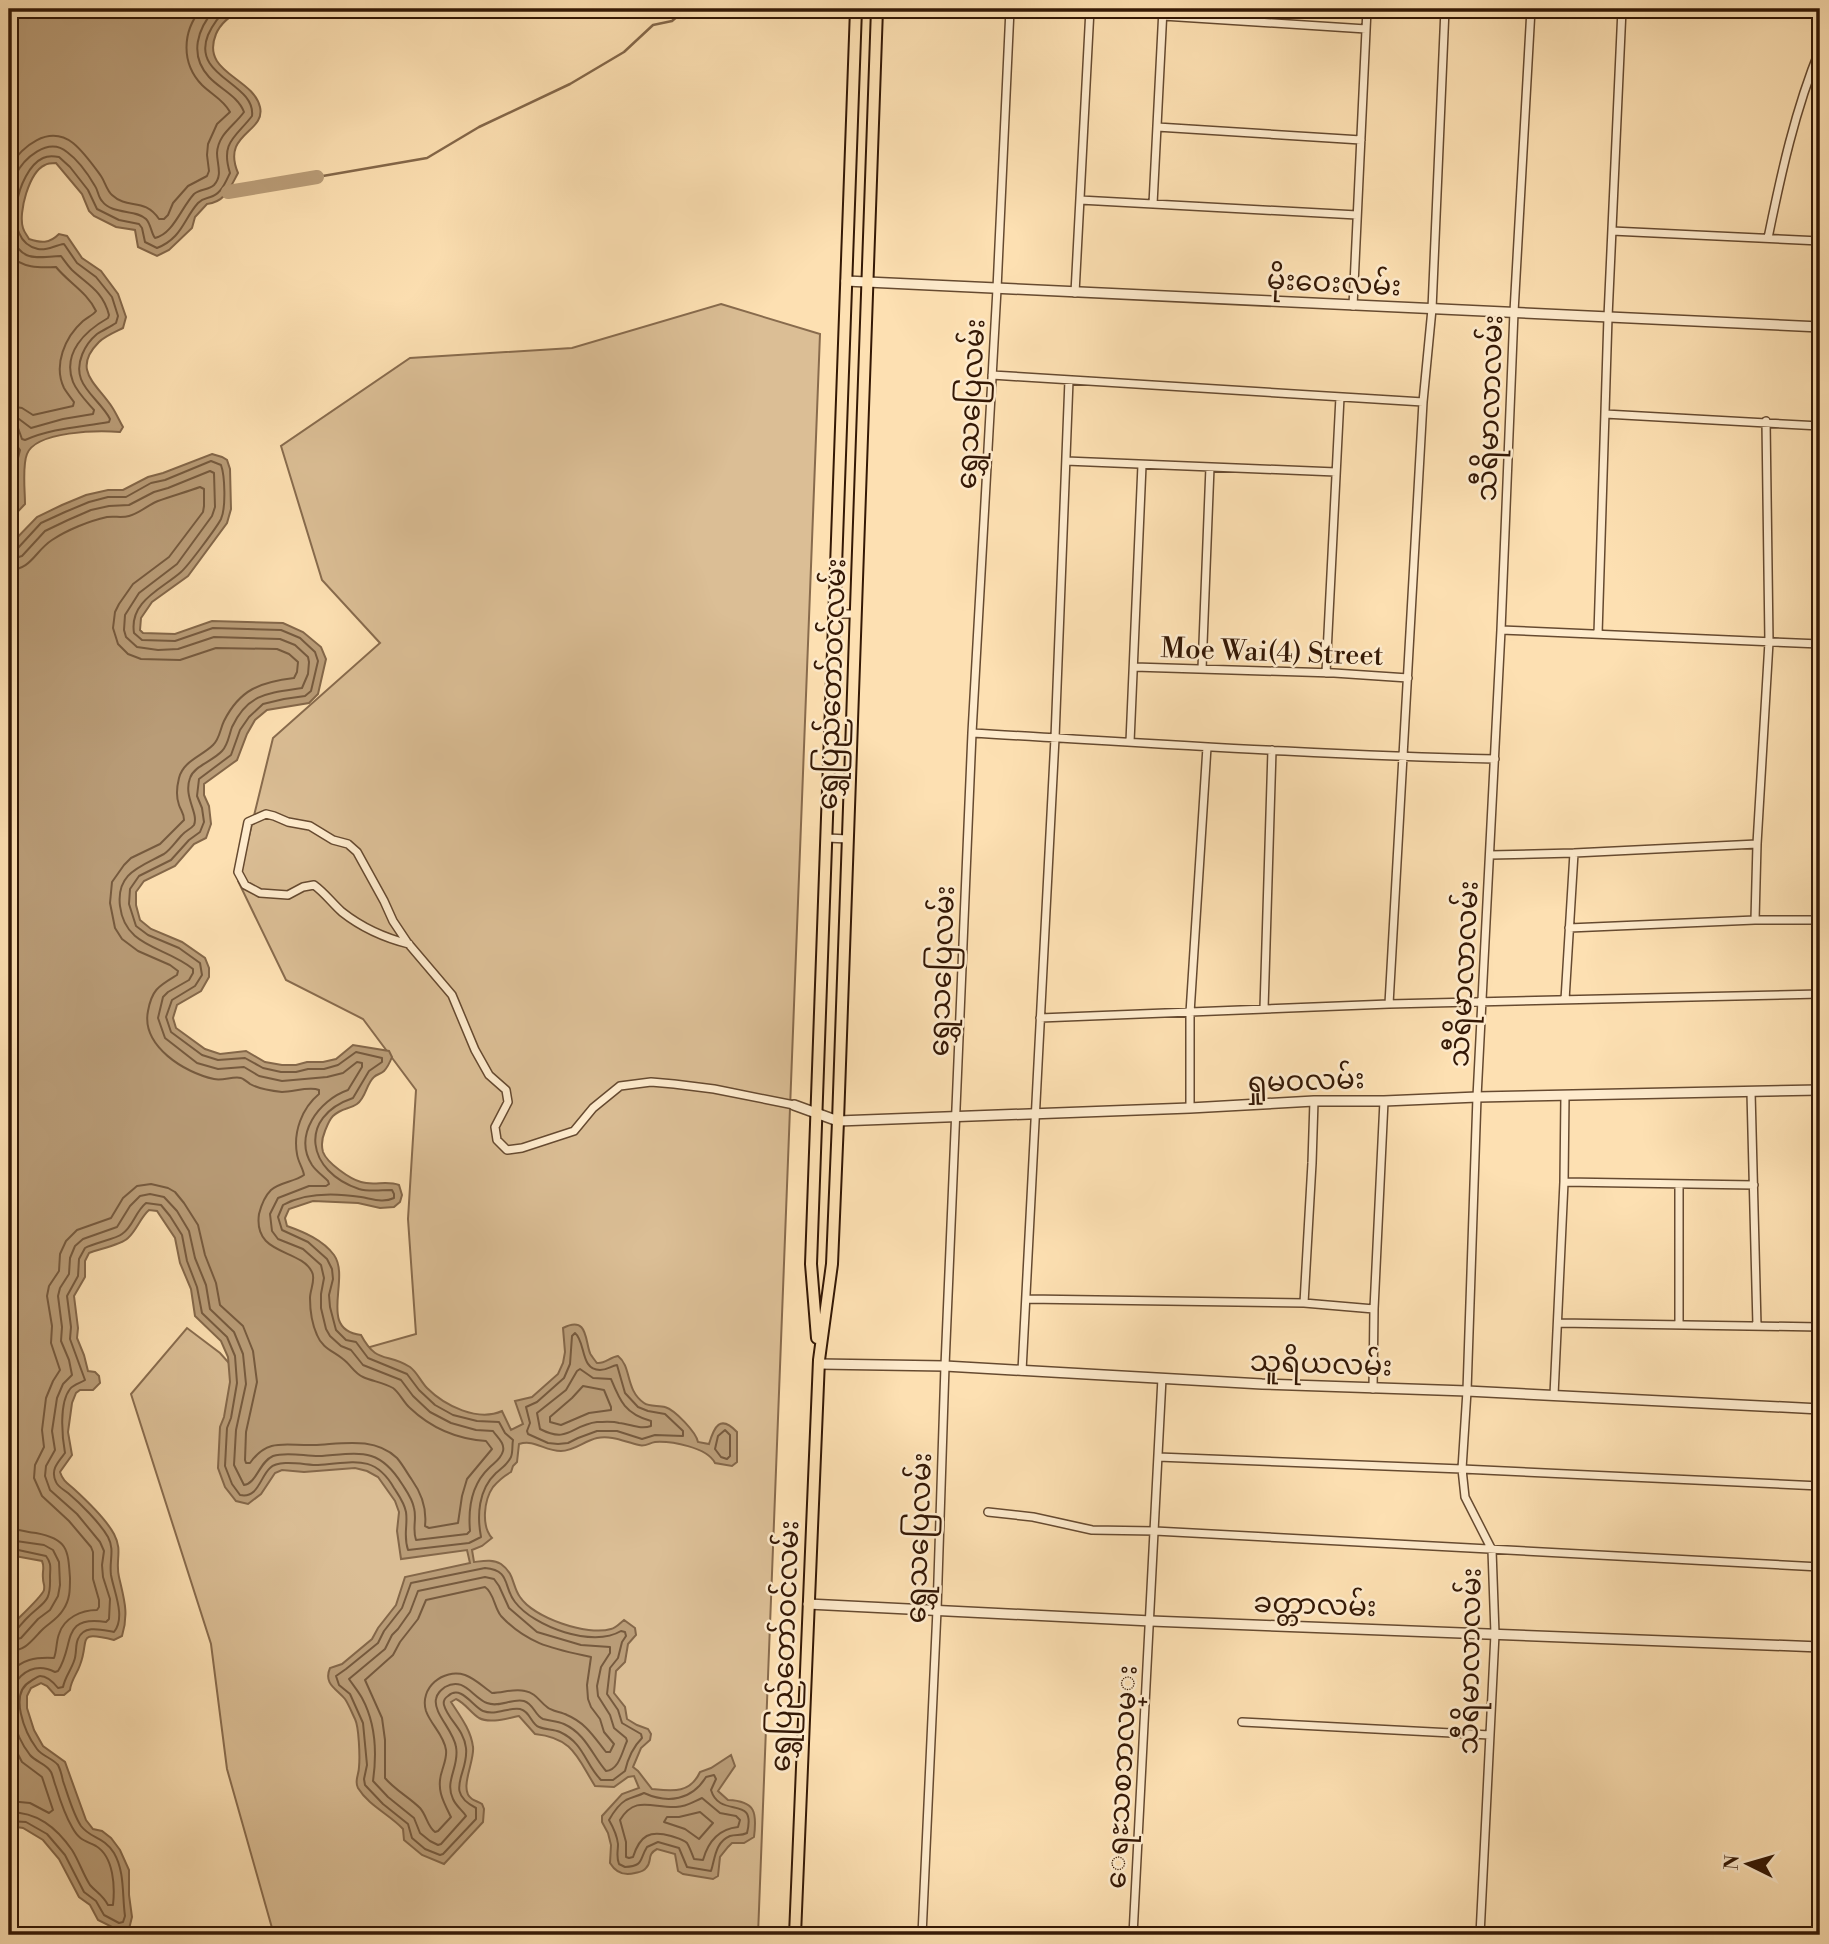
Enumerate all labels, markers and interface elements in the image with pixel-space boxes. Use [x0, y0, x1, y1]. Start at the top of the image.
street label: မိုးဝေးလမ်း [1266, 261, 1402, 308]
street label: သီရိမာလာလမ်း [1468, 314, 1515, 502]
street label: ရွှေသပြေလမ်း [948, 318, 997, 491]
street label: ရွှေပြည်တော်ဝင်လမ်း [809, 558, 858, 811]
street label: Moe Wai(4) Street [1160, 631, 1384, 674]
street label: သီရိမာလာလမ်း [1440, 880, 1491, 1069]
street label: ရွှေသပြေလမ်း [920, 885, 967, 1057]
street label: ရှုမဝလမ်း [1245, 1060, 1365, 1105]
street label: သူရိယလမ်း [1249, 1343, 1393, 1388]
street label: ရွှေသပြေလမ်း [897, 1452, 944, 1624]
street label: ရွှေပြည်တော်ဝင်လမ်း [762, 1520, 811, 1773]
street label: သီရိမာလာလမ်း [1449, 1567, 1494, 1755]
street label: ခတ္တာလမ်း [1253, 1584, 1377, 1629]
street label: ေရႊသစၥာလမ္း [1099, 1664, 1150, 1890]
north arrow [1714, 1828, 1784, 1898]
text: N [1719, 1854, 1745, 1871]

